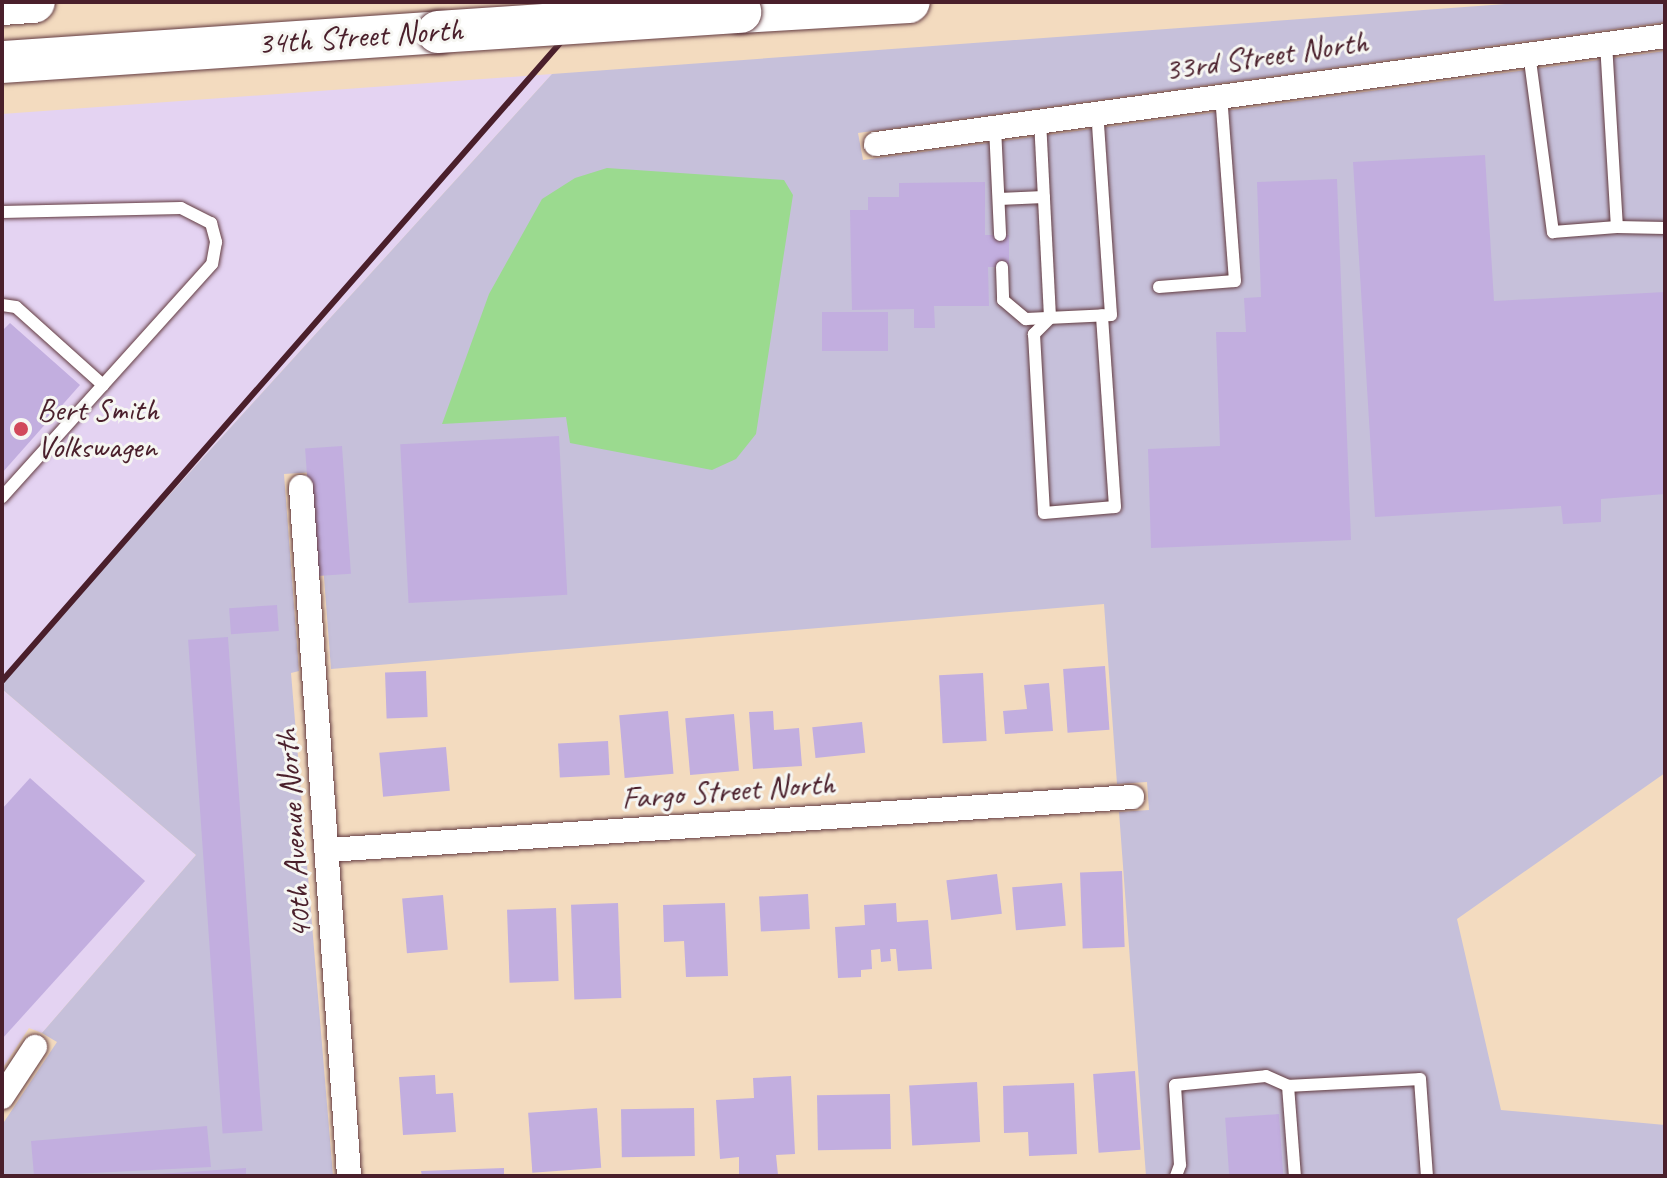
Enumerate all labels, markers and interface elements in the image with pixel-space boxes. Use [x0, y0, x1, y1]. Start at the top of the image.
street label: 34th Street North [256, 11, 464, 63]
street label: 33rd Street North [1162, 23, 1370, 89]
place label: Bert Smith Volkswagen [37, 392, 158, 467]
marker: Bert Smith Volkswagen [12, 420, 30, 438]
street label: 40th Avenue North [268, 728, 320, 940]
street label: Fargo Street North [620, 764, 836, 818]

